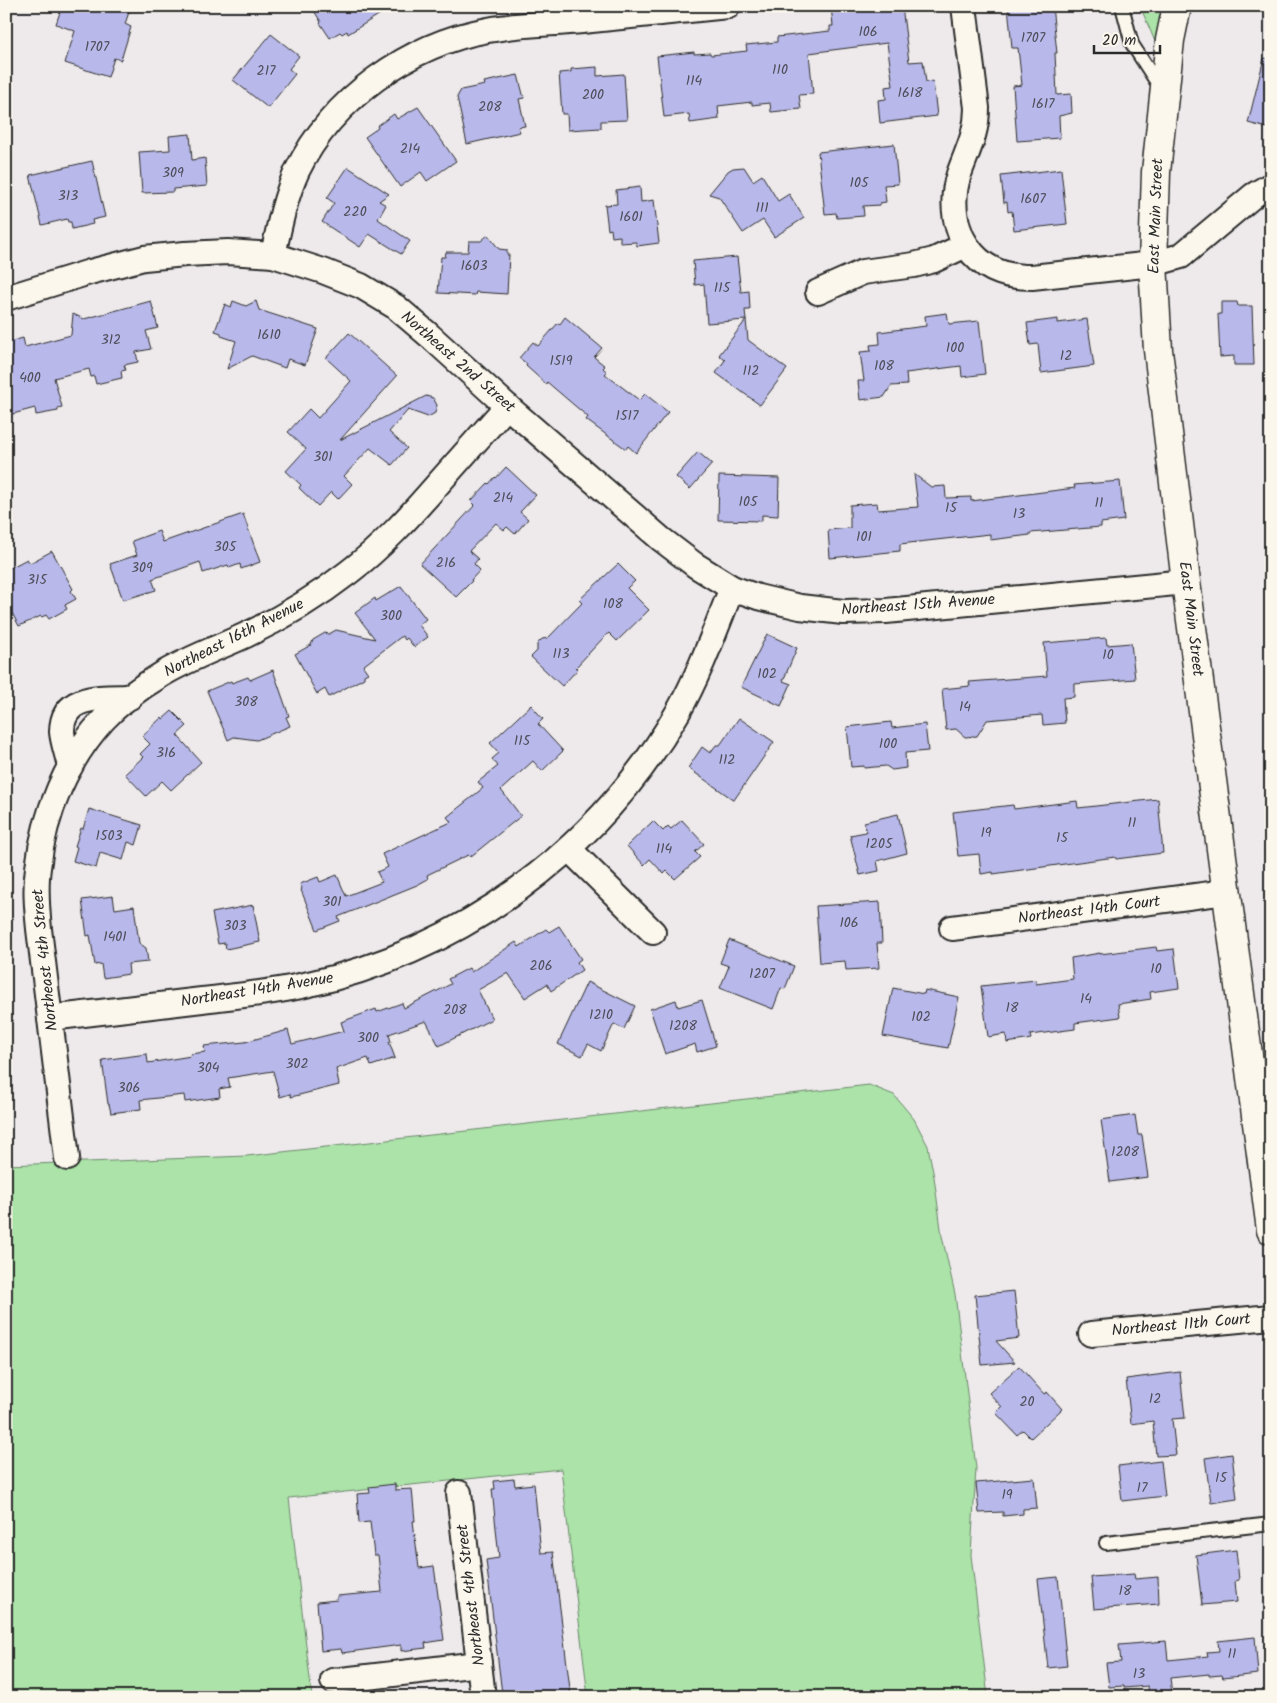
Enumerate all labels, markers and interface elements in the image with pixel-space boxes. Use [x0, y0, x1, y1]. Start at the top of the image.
house number: 106 [858, 21, 878, 43]
scale bar [1094, 22, 1161, 54]
house number: 1707 [1021, 27, 1046, 49]
text: 20 m [1102, 29, 1136, 53]
house number: 1707 [85, 36, 110, 58]
house number: 110 [772, 59, 788, 81]
house number: 217 [257, 60, 276, 82]
house number: 114 [686, 70, 703, 92]
house number: 1618 [897, 82, 923, 104]
house number: 200 [582, 84, 604, 106]
house number: 1617 [1031, 93, 1055, 115]
house number: 208 [478, 96, 502, 118]
house number: 214 [400, 138, 420, 160]
street label: East Main Street [1141, 157, 1171, 274]
house number: 309 [162, 162, 184, 184]
house number: 105 [850, 172, 870, 194]
house number: 313 [58, 185, 78, 207]
house number: 1607 [1020, 188, 1046, 210]
house number: 111 [755, 197, 769, 219]
house number: 220 [343, 201, 367, 223]
house number: 1601 [619, 206, 643, 228]
house number: 1603 [460, 255, 488, 277]
house number: 115 [714, 277, 732, 299]
street label: Northeast 2nd Street [395, 305, 522, 420]
house number: 1610 [257, 324, 281, 346]
house number: 312 [101, 329, 121, 351]
house number: 100 [946, 337, 964, 359]
house number: 12 [1060, 345, 1072, 367]
house number: 1519 [549, 350, 573, 372]
house number: 108 [874, 355, 894, 377]
house number: 112 [743, 360, 759, 382]
house number: 400 [19, 367, 41, 389]
house number: 1517 [616, 405, 639, 427]
house number: 301 [313, 446, 333, 468]
house number: 214 [493, 487, 513, 509]
house number: 105 [739, 491, 759, 513]
house number: 11 [1095, 492, 1103, 514]
house number: 15 [945, 497, 958, 519]
house number: 13 [1013, 503, 1025, 525]
house number: 101 [856, 526, 872, 548]
house number: 305 [214, 536, 238, 558]
house number: 216 [436, 552, 456, 574]
house number: 309 [131, 557, 153, 579]
street label: East Main Street [1172, 560, 1211, 679]
house number: 315 [27, 569, 48, 591]
street label: Northeast 15th Avenue [840, 587, 996, 623]
street label: Northeast 16th Avenue [160, 592, 308, 684]
house number: 108 [603, 593, 623, 615]
house number: 300 [380, 605, 402, 627]
house number: 113 [553, 643, 569, 665]
house number: 10 [1102, 644, 1114, 666]
house number: 102 [757, 663, 777, 685]
house number: 308 [234, 691, 258, 713]
house number: 14 [959, 696, 971, 718]
house number: 115 [514, 730, 532, 752]
house number: 100 [879, 733, 897, 755]
house number: 316 [156, 742, 176, 764]
house number: 112 [719, 749, 735, 771]
house number: 11 [1128, 812, 1136, 834]
house number: 19 [980, 822, 992, 844]
house number: 1503 [96, 825, 122, 847]
house number: 15 [1056, 827, 1069, 849]
house number: 1205 [865, 833, 894, 855]
house number: 114 [656, 838, 673, 860]
street label: Northeast 4th Street [25, 887, 65, 1032]
street label: Northeast 14th Court [1016, 889, 1162, 931]
house number: 301 [322, 891, 342, 913]
house number: 106 [839, 912, 859, 934]
house number: 303 [224, 915, 247, 937]
house number: 1401 [103, 926, 127, 948]
house number: 206 [530, 955, 552, 977]
house number: 10 [1150, 958, 1162, 980]
house number: 1207 [749, 963, 776, 985]
street label: Northeast 14th Avenue [179, 966, 335, 1014]
house number: 14 [1080, 988, 1092, 1010]
house number: 18 [1006, 997, 1019, 1019]
house number: 208 [443, 999, 467, 1021]
house number: 1210 [589, 1004, 613, 1026]
house number: 102 [911, 1006, 931, 1028]
house number: 1208 [669, 1015, 698, 1037]
house number: 300 [357, 1027, 379, 1049]
house number: 302 [285, 1053, 309, 1075]
house number: 304 [197, 1057, 220, 1079]
house number: 306 [118, 1077, 140, 1099]
house number: 1208 [1111, 1141, 1140, 1163]
street label: Northeast 11th Court [1110, 1306, 1252, 1344]
house number: 12 [1149, 1388, 1161, 1410]
house number: 20 [1019, 1391, 1035, 1413]
house number: 15 [1215, 1467, 1228, 1489]
house number: 17 [1137, 1477, 1148, 1499]
house number: 19 [1001, 1484, 1013, 1506]
street label: Northeast 4th Street [450, 1522, 492, 1667]
house number: 18 [1119, 1580, 1132, 1602]
house number: 11 [1228, 1643, 1236, 1665]
house number: 13 [1133, 1663, 1145, 1685]

